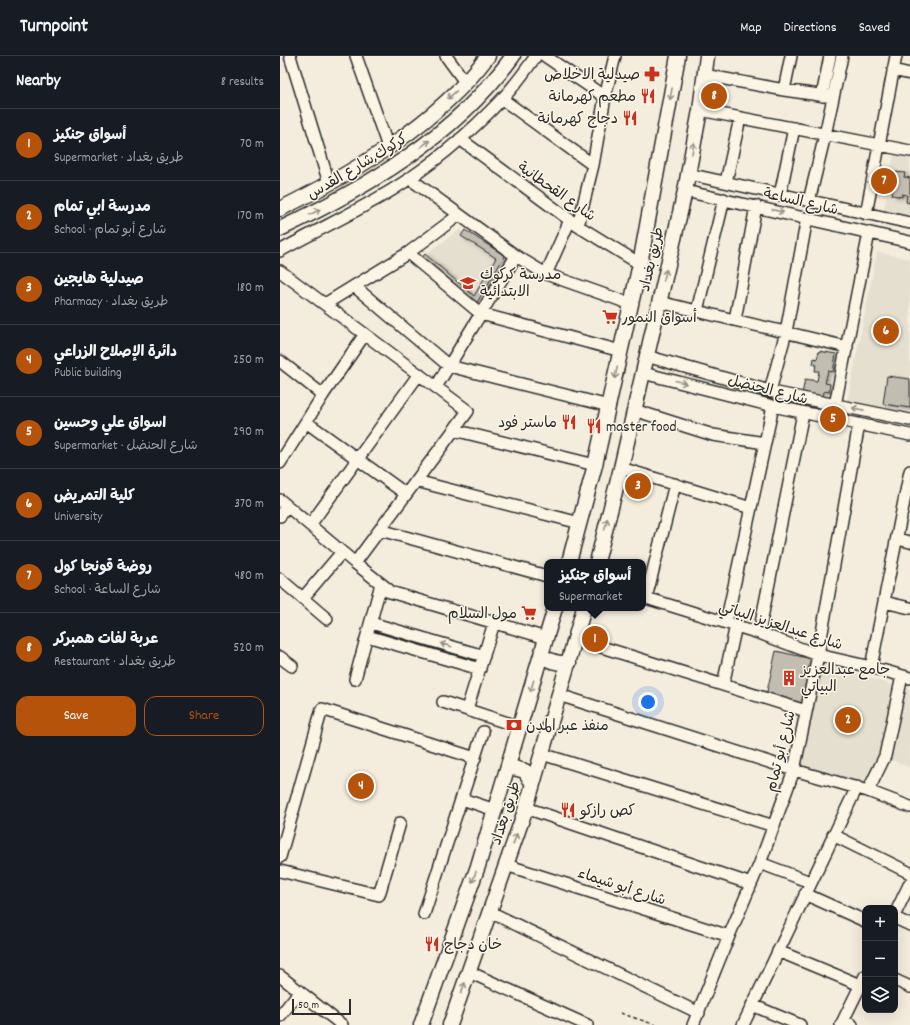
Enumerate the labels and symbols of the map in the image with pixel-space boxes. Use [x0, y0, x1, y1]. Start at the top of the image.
place label: صيدلية الاخلاص [544, 65, 640, 87]
pharmacy icon: صيدلية الاخلاص [643, 65, 661, 83]
pin: 8 [701, 81, 727, 111]
place label: مطعم كهرمانة [549, 87, 636, 109]
restaurant icon: مطعم كهرمانة [639, 87, 657, 105]
one-way arrow [667, 87, 675, 100]
one-way arrow [447, 90, 457, 100]
place label: دجاج كهرمانة [538, 109, 618, 131]
restaurant icon: دجاج كهرمانة [621, 109, 639, 127]
street label: كركوك,شارع القدس [304, 129, 413, 206]
one-way arrow [420, 139, 431, 148]
one-way arrow [689, 142, 697, 155]
street label: شارع القحطانية [512, 157, 600, 228]
pin: 7 [871, 166, 897, 196]
street label: شارع الساعة [761, 184, 840, 222]
one-way arrow [309, 208, 321, 215]
one-way arrow [771, 208, 784, 216]
street label: طريق بغداد [635, 225, 671, 294]
place label: مدرسة كركوك الابتدائية [480, 265, 561, 304]
one-way arrow [662, 269, 670, 282]
school or university icon: مدرسة كركوك الابتدائية [459, 274, 477, 292]
supermarket icon: أسواق النمور [601, 308, 619, 326]
place label: أسواق النمور [621, 308, 697, 330]
pin: 6 [873, 316, 899, 346]
one-way arrow [611, 366, 619, 379]
street label: شارع الحنضل [725, 370, 810, 412]
one-way arrow [674, 379, 687, 386]
pin: 5 [820, 404, 846, 434]
one-way arrow [852, 405, 865, 413]
place label: ماستر فود [498, 413, 557, 435]
restaurant icon: ماستر فود [560, 413, 578, 431]
restaurant icon: master food [585, 417, 603, 435]
place label: master food [606, 417, 676, 439]
pin: 3 [625, 471, 651, 501]
one-way arrow [603, 518, 611, 531]
street label: شارع عبدالعزيز البياتي [716, 597, 845, 657]
place label: مول السلام [448, 604, 517, 626]
supermarket icon: مول السلام [520, 604, 538, 622]
pin: 1 [582, 624, 608, 654]
one-way arrow [440, 641, 453, 648]
place label: جامع عبدالعزيز البياتي [799, 660, 890, 699]
building icon: جامع عبدالعزيز البياتي [780, 669, 798, 687]
one-way arrow [528, 679, 535, 692]
your location [638, 692, 658, 712]
pin: 2 [835, 705, 861, 735]
street label: شارع أبو تمام [761, 709, 803, 794]
bank icon: منفذ عبر المدن [505, 716, 523, 734]
place label: منفذ عبر المدن [526, 716, 609, 738]
pin: 4 [348, 771, 374, 801]
street label: طريق بغداد [486, 779, 528, 848]
restaurant icon: كص رازكو [559, 801, 577, 819]
place label: كص رازكو [579, 801, 635, 823]
one-way arrow [512, 833, 519, 846]
street label: شارع أبو شيماء [574, 863, 668, 913]
one-way arrow [470, 870, 477, 883]
restaurant icon: خان دجاج [423, 935, 441, 953]
place label: خان دجاج [444, 935, 502, 957]
one-way arrow [460, 983, 468, 995]
scale bar [292, 997, 351, 1016]

